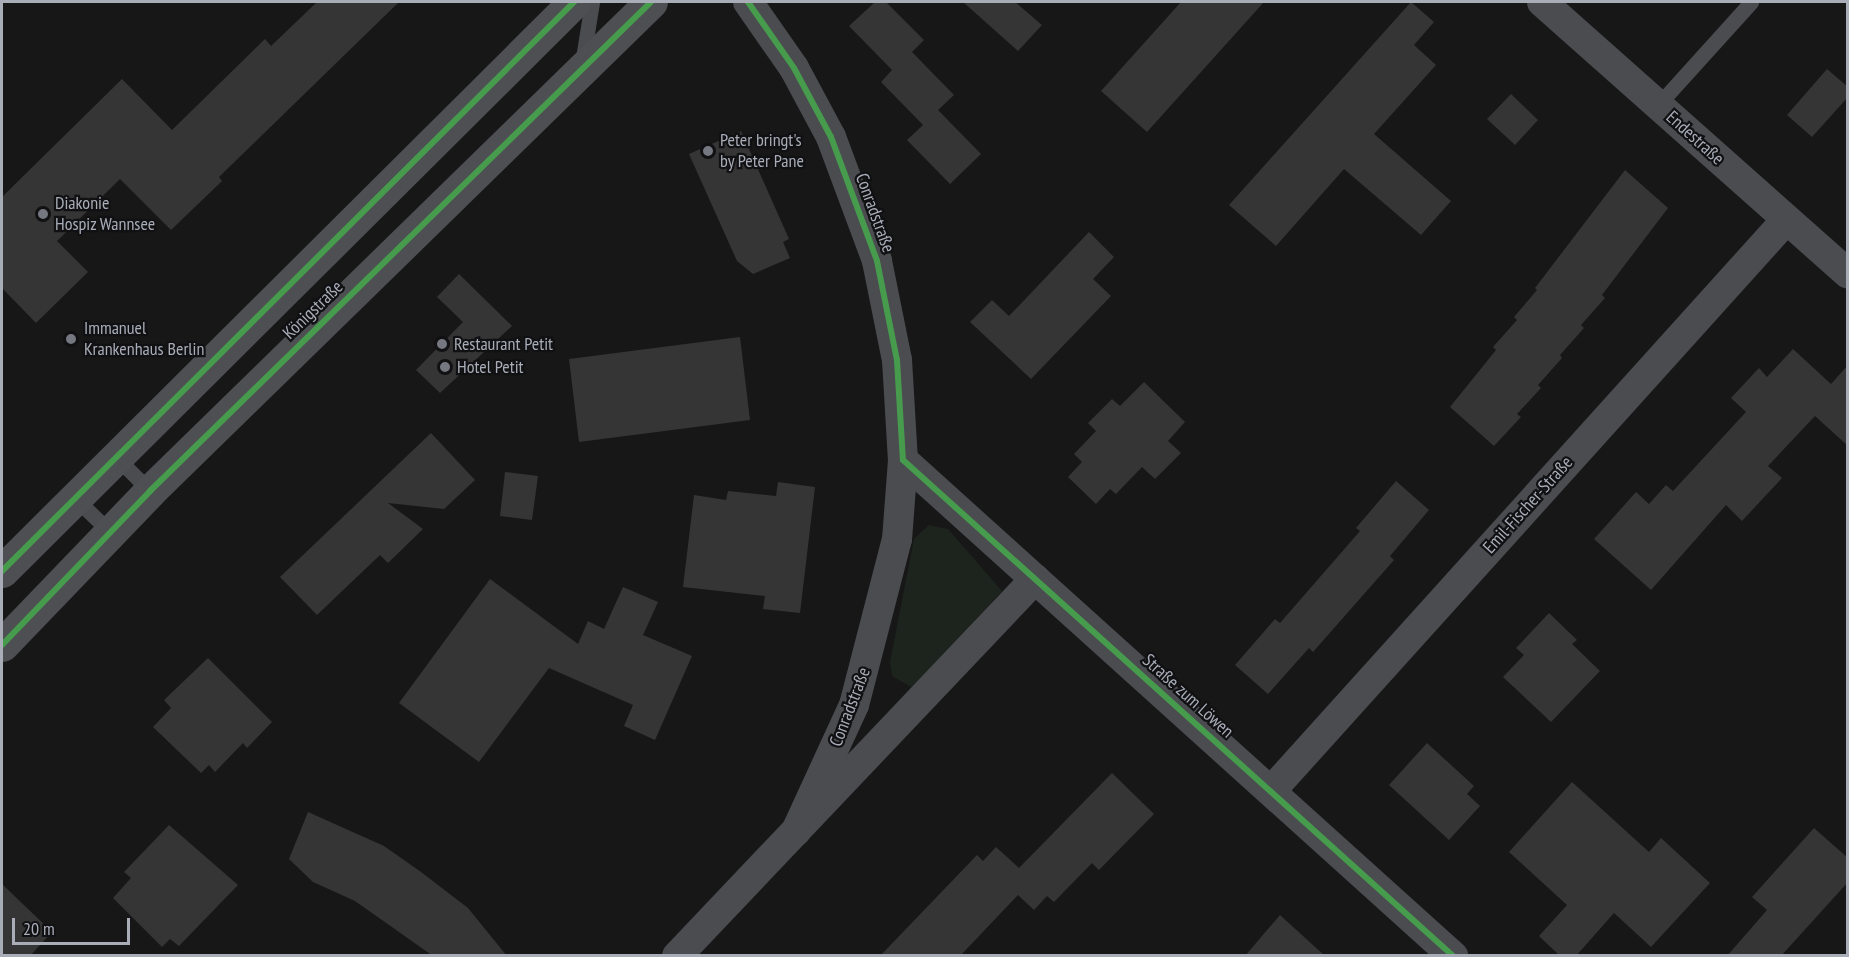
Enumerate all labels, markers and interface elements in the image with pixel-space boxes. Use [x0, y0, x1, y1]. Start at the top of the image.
street label: Endestraße [1662, 106, 1728, 170]
place label: Peter bringt's by Peter Pane [720, 130, 804, 172]
marker: Peter bringt's by Peter Pane [701, 144, 715, 158]
street label: Conradstraße [851, 170, 899, 256]
place label: Diakonie Hospiz Wannsee [55, 193, 156, 236]
marker: Diakonie Hospiz Wannsee [36, 207, 50, 221]
street label: Königstraße [279, 276, 347, 344]
place label: Immanuel Krankenhaus Berlin [84, 318, 204, 360]
marker: Immanuel Krankenhaus Berlin [62, 330, 80, 348]
place label: Restaurant Petit [454, 333, 553, 355]
marker: Restaurant Petit [435, 337, 449, 351]
place label: Hotel Petit [457, 356, 524, 378]
marker: Hotel Petit [438, 360, 452, 374]
street label: Emil-Fischer-Straße [1479, 452, 1577, 558]
street label: Straße zum Löwen [1138, 650, 1238, 742]
street label: Conradstraße [825, 665, 875, 749]
scale bar [15, 906, 134, 944]
text: 20 m [23, 917, 55, 940]

